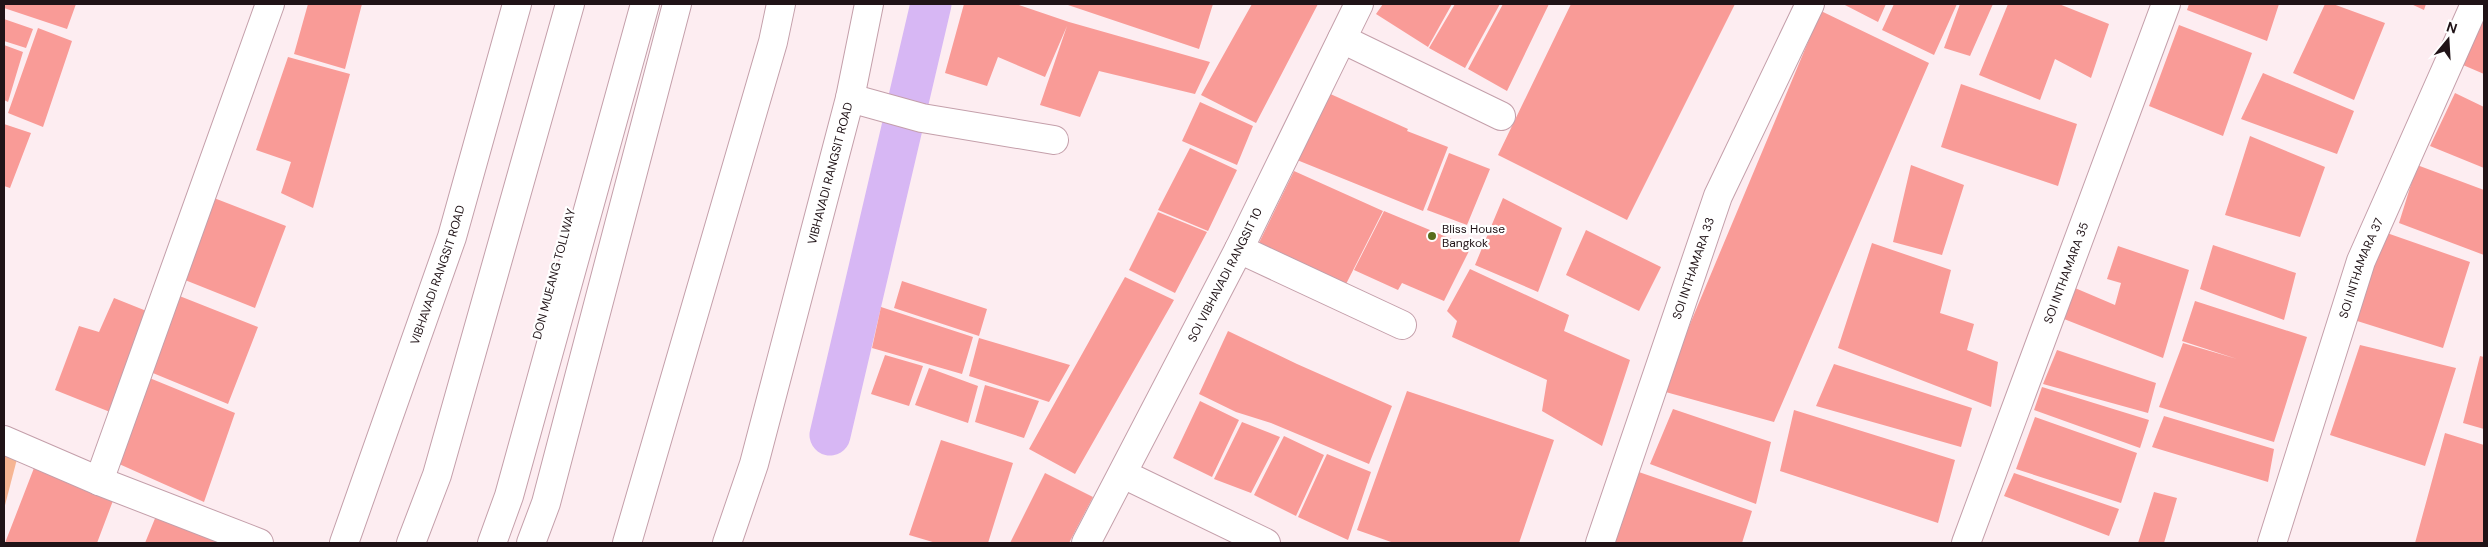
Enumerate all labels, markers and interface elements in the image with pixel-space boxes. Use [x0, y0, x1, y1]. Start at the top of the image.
north arrow [2423, 15, 2473, 65]
text: N [2444, 17, 2460, 38]
street label: VIBHAVADI RANGSIT ROAD [804, 100, 857, 246]
street label: VIBHAVADI RANGSIT ROAD [407, 203, 469, 347]
street label: SOI VIBHAVADI RANGSIT 10 [1184, 205, 1266, 345]
street label: DON MUEANG TOLLWAY [529, 207, 579, 341]
street label: SOI INTHAMARA 33 [1669, 215, 1718, 322]
street label: SOI INTHAMARA 37 [2335, 215, 2387, 320]
street label: SOI INTHAMARA 35 [2040, 220, 2092, 326]
place label: Bliss House Bangkok [1442, 221, 1505, 251]
marker: Bliss House Bangkok [1426, 230, 1438, 242]

